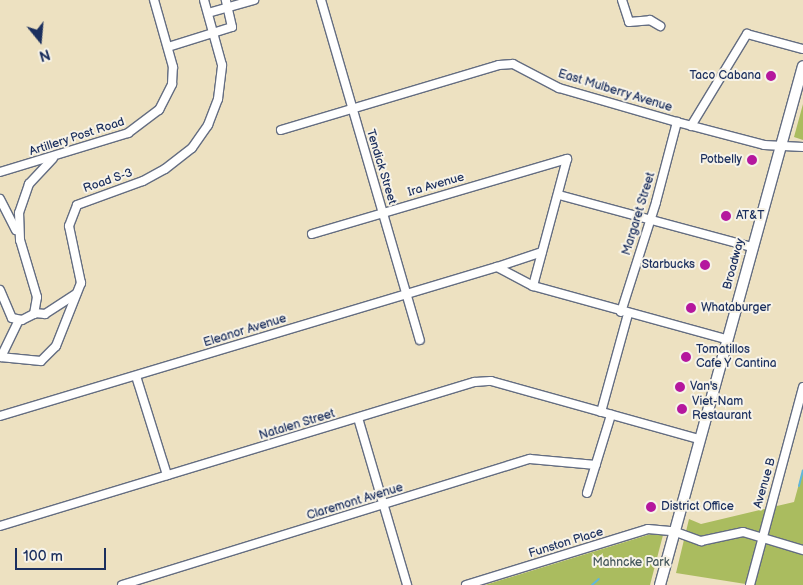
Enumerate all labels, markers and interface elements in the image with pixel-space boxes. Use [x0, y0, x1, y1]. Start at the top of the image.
north arrow [15, 15, 65, 65]
text: N [37, 45, 52, 64]
street label: East Mulberry Avenue [556, 67, 674, 115]
place label: Taco Cabana [689, 69, 761, 83]
marker: Taco Cabana [765, 70, 777, 82]
street label: Artillery Post Road [27, 115, 127, 159]
street label: Tendick Street [363, 128, 399, 206]
place label: Potbelly [700, 153, 742, 167]
marker: Potbelly [746, 154, 758, 166]
street label: Road S-3 [81, 166, 135, 196]
street label: Ira Avenue [406, 170, 466, 200]
street label: Margaret Street [620, 171, 658, 257]
place label: AT&T [736, 209, 764, 223]
marker: AT&T [720, 210, 732, 222]
street label: Broadway [720, 237, 748, 291]
place label: Starbucks [642, 258, 695, 272]
marker: Starbucks [699, 259, 711, 271]
place label: Whataburger [701, 301, 771, 315]
marker: Whataburger [685, 302, 697, 314]
street label: Eleanor Avenue [202, 312, 288, 350]
place label: Tomatillos Cafe Y Cantina [696, 343, 777, 371]
marker: Tomatillos Cafe Y Cantina [680, 351, 692, 363]
place label: Van's [690, 380, 718, 394]
marker: Van's [674, 381, 686, 393]
place label: Viet-Nam Restaurant [692, 395, 752, 423]
marker: Viet-Nam Restaurant [676, 403, 688, 415]
street label: Natalen Street [257, 407, 337, 443]
street label: Avenue B [751, 456, 779, 510]
street label: Claremont Avenue [305, 481, 405, 523]
place label: District Office [661, 500, 734, 514]
marker: District Office [645, 501, 657, 513]
street label: Funston Place [527, 525, 605, 561]
scale bar [18, 538, 109, 570]
text: 100 m [23, 547, 63, 566]
park label: Mahncke Park [592, 556, 670, 570]

